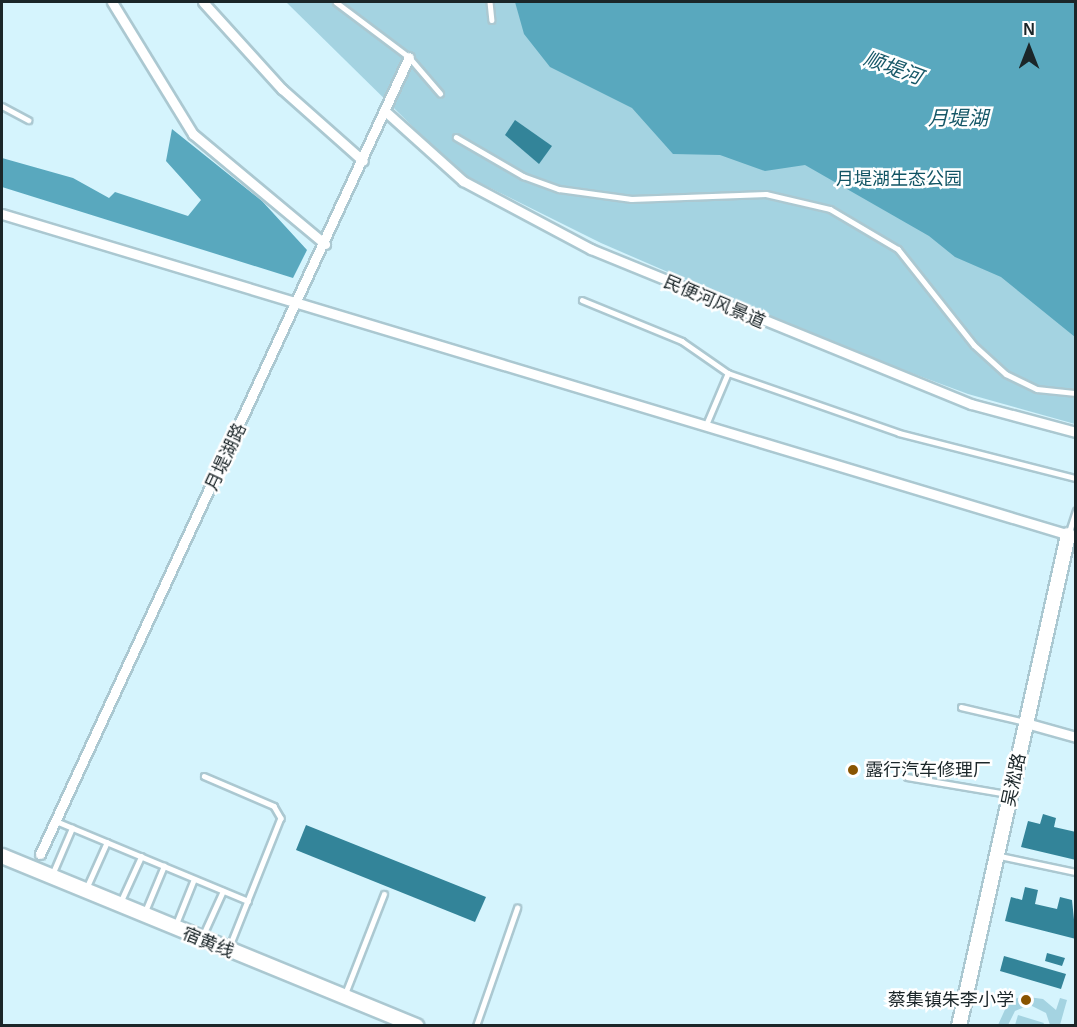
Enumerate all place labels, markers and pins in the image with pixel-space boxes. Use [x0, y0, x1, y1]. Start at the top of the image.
place label: 露行汽车修理厂 [865, 759, 991, 781]
marker: 露行汽车修理厂 [846, 763, 860, 777]
place label: 蔡集镇朱李小学 [888, 989, 1014, 1011]
marker: 蔡集镇朱李小学 [1019, 993, 1033, 1007]

